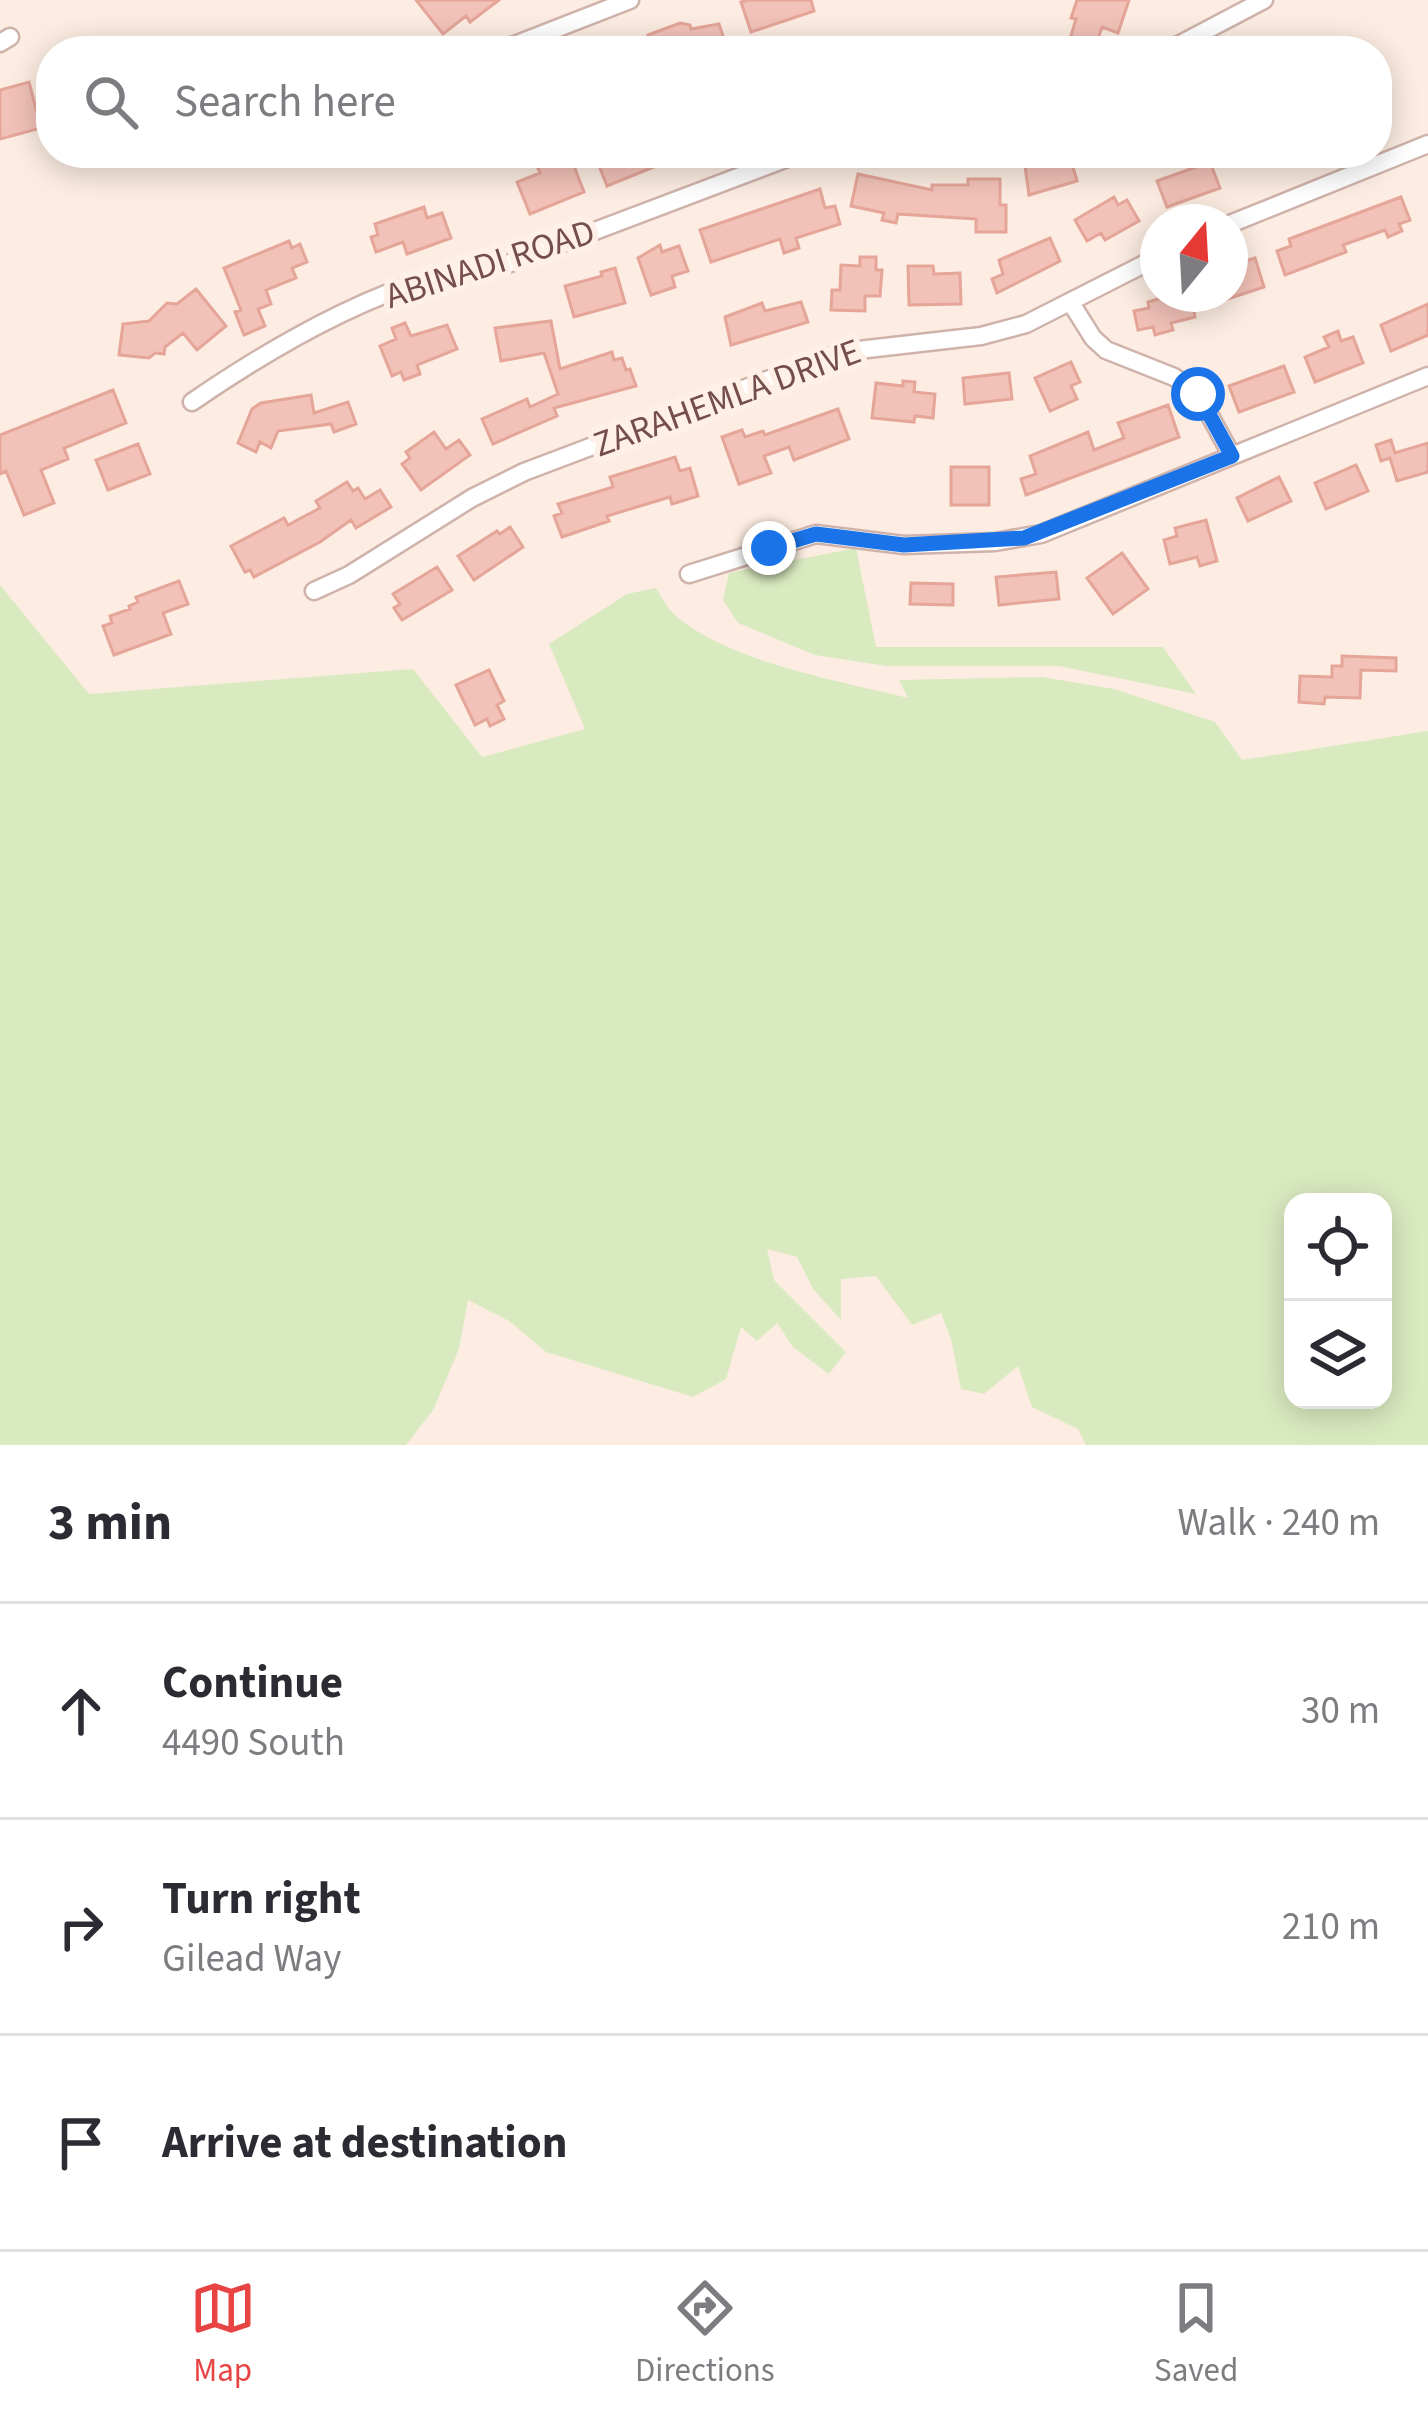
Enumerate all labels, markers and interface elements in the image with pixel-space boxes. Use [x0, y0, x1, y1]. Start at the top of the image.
search box [36, 36, 1392, 168]
icon: search [78, 69, 144, 135]
text: Search here [174, 70, 396, 134]
north arrow [1140, 204, 1248, 312]
street label: ABINADI ROAD [379, 206, 601, 322]
street label: ZARAHEMLA DRIVE [586, 326, 868, 470]
route start [1171, 367, 1225, 421]
route end [742, 521, 796, 575]
map controls [1284, 1193, 1392, 1409]
button: locate [1284, 1193, 1392, 1301]
button: layers [1284, 1301, 1392, 1409]
text: 3 min [48, 1487, 172, 1559]
text: Walk · 240 m [1177, 1495, 1380, 1551]
text: Continue [162, 1651, 343, 1715]
icon: ahead [48, 1678, 114, 1744]
text: 30 m [1301, 1683, 1380, 1739]
text: 4490 South [162, 1715, 345, 1771]
text: Turn right [162, 1867, 361, 1931]
icon: right [48, 1894, 114, 1960]
text: 210 m [1282, 1899, 1380, 1955]
text: Gilead Way [162, 1931, 341, 1987]
icon: arrive [48, 2110, 114, 2176]
text: Arrive at destination [162, 2111, 567, 2175]
tab: Map [190, 2275, 256, 2394]
tab: Directions [635, 2275, 775, 2394]
tab: Saved [1154, 2275, 1238, 2394]

